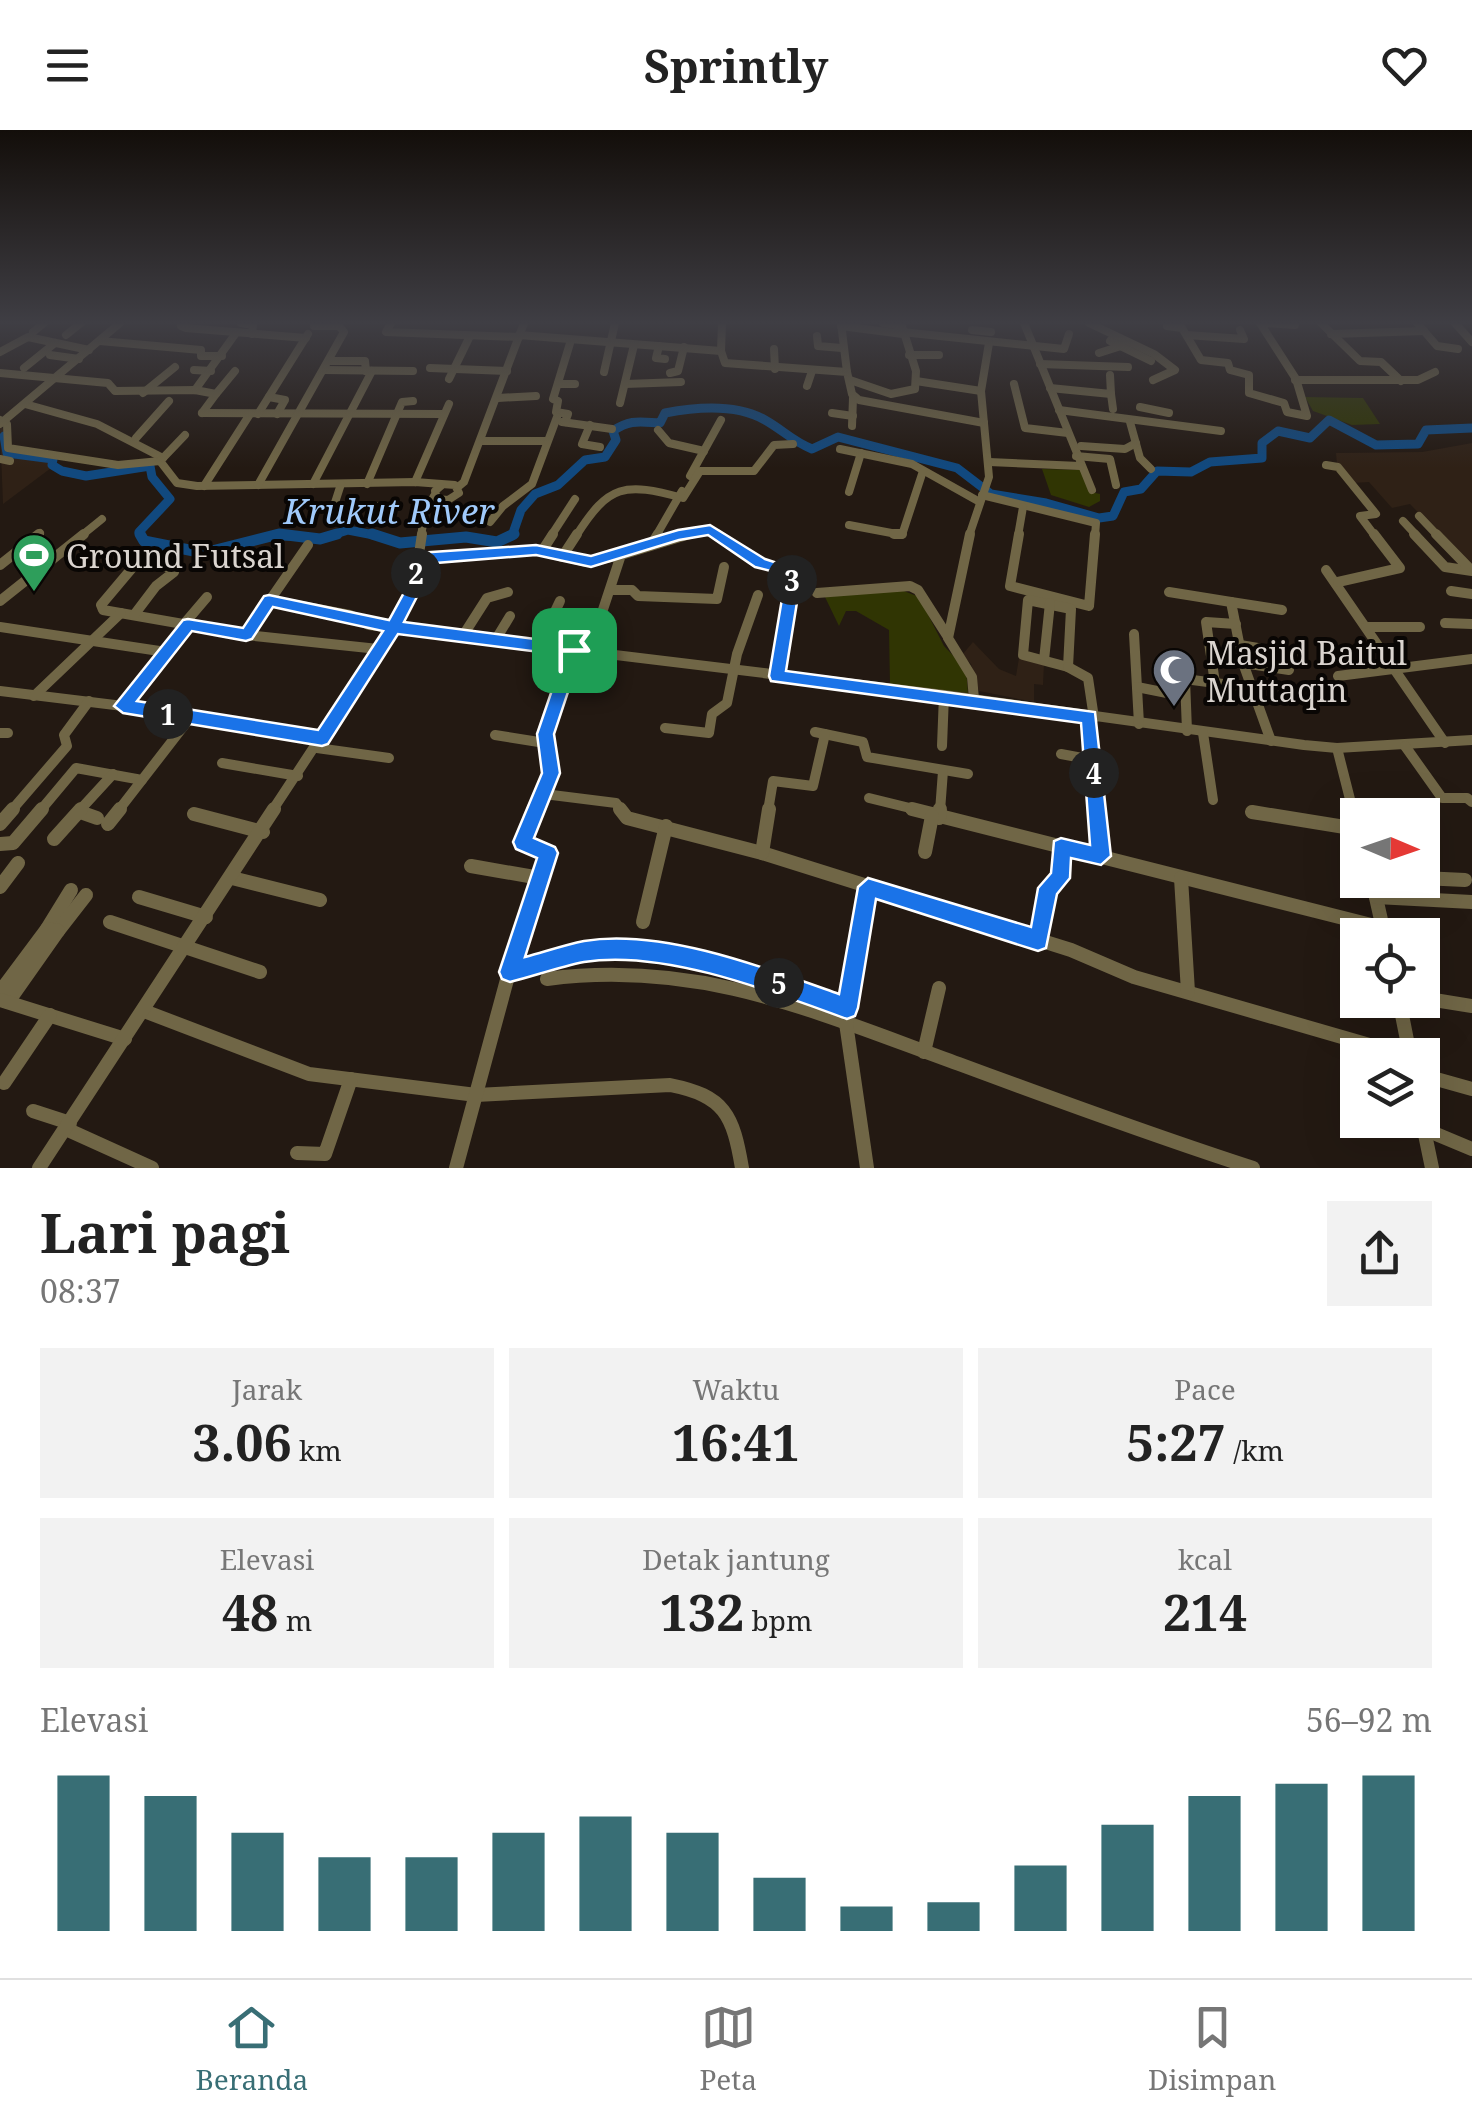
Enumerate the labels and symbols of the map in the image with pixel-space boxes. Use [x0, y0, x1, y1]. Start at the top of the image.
water label: Krukut River [282, 487, 495, 534]
sports icon: Ground Futsal [11, 532, 57, 593]
place label: Ground Futsal [66, 534, 284, 577]
pin: 2 [391, 548, 441, 598]
pin: 3 [767, 555, 817, 605]
pin [532, 608, 617, 693]
place label: Masjid Baitul Muttaqin [1206, 631, 1407, 711]
mosque icon: Masjid Baitul Muttaqin [1151, 647, 1197, 708]
pin: 1 [143, 689, 193, 739]
pin: 4 [1069, 748, 1119, 798]
north arrow [1340, 798, 1440, 898]
pin: 5 [754, 958, 804, 1008]

